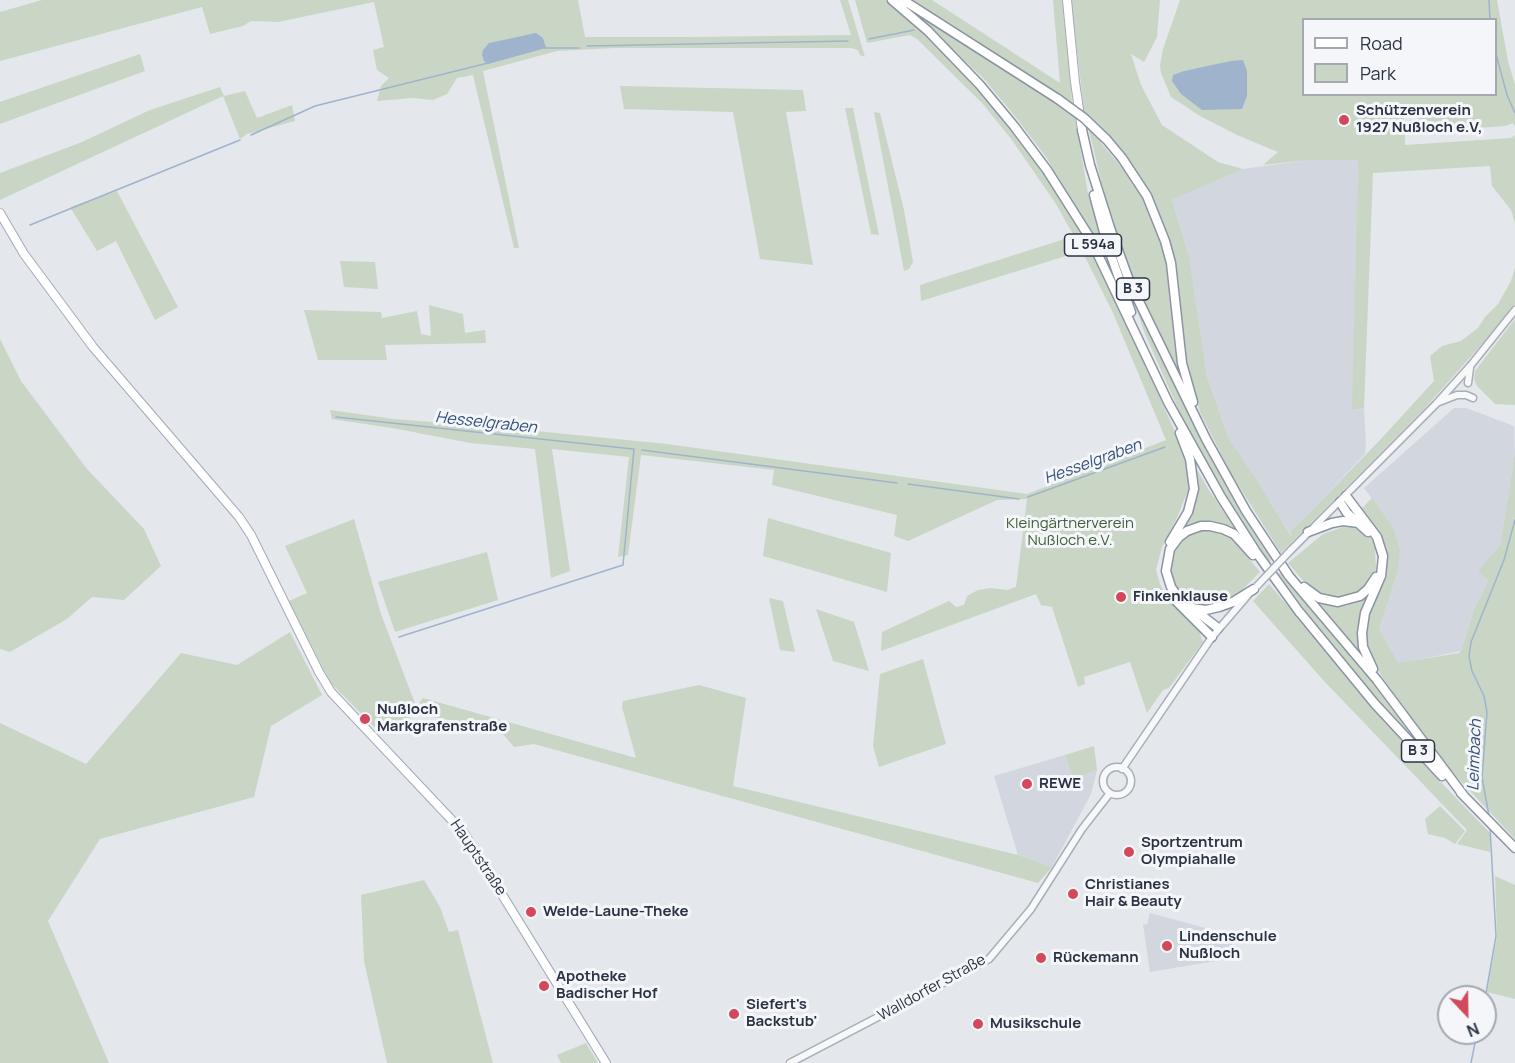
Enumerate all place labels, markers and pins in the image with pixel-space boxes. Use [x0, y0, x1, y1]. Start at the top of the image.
place label: Schützenverein 1927 Nußloch e.V, [1356, 102, 1483, 137]
marker: Schützenverein 1927 Nußloch e.V, [1337, 113, 1351, 127]
place label: Finkenklause [1133, 588, 1228, 606]
marker: Finkenklause [1114, 590, 1128, 604]
place label: Nußloch Markgrafenstraße [377, 701, 507, 736]
marker: Nußloch Markgrafenstraße [358, 712, 372, 726]
place label: REWE [1039, 775, 1081, 793]
marker: REWE [1020, 777, 1034, 791]
place label: Sportzentrum Olympiahalle [1141, 834, 1243, 869]
marker: Sportzentrum Olympiahalle [1122, 845, 1136, 859]
place label: Christianes Hair & Beauty [1085, 876, 1182, 911]
marker: Christianes Hair & Beauty [1066, 887, 1080, 901]
place label: Welde-Laune-Theke [543, 903, 688, 921]
marker: Welde-Laune-Theke [524, 905, 538, 919]
place label: Lindenschule Nußloch [1179, 928, 1277, 963]
marker: Lindenschule Nußloch [1160, 939, 1174, 953]
place label: Rückemann [1053, 949, 1139, 967]
marker: Rückemann [1034, 951, 1048, 965]
place label: Apotheke Badischer Hof [556, 968, 657, 1003]
marker: Apotheke Badischer Hof [537, 979, 551, 993]
place label: Siefert's Backstub' [746, 996, 818, 1031]
marker: Siefert's Backstub' [727, 1007, 741, 1021]
place label: Musikschule [990, 1015, 1081, 1033]
marker: Musikschule [971, 1017, 985, 1031]

